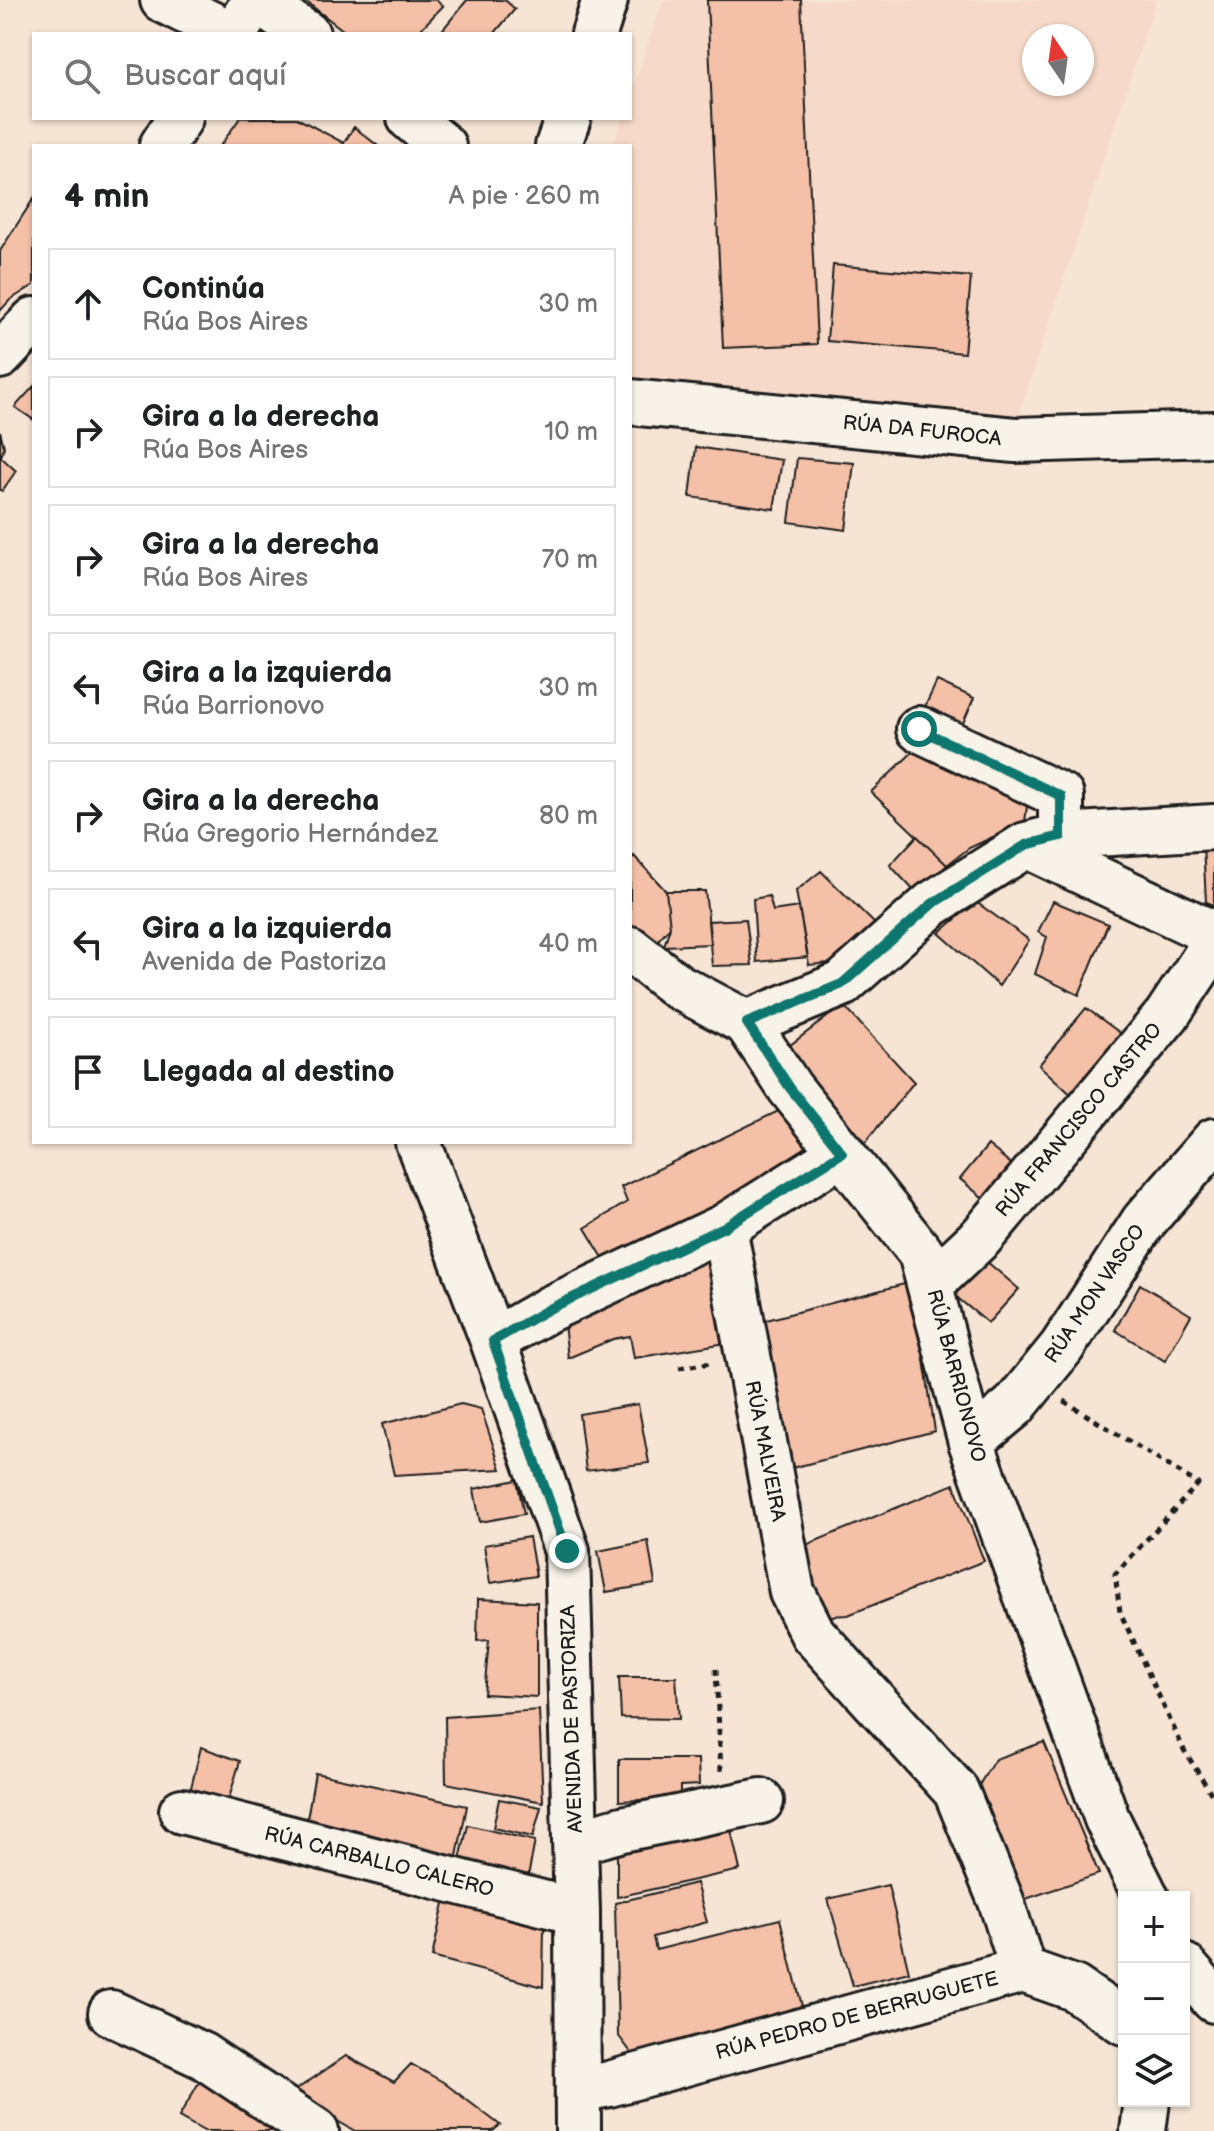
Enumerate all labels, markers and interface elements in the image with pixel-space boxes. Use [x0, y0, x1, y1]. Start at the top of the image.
north arrow [1022, 24, 1094, 96]
search box [32, 32, 632, 120]
icon: search [60, 54, 104, 98]
text: Buscar aquí [124, 58, 286, 94]
text: 4 min [64, 176, 150, 217]
text: A pie · 260 m [449, 181, 600, 212]
text: Continúa [142, 271, 265, 307]
icon: ahead [66, 282, 110, 326]
text: 30 m [538, 289, 598, 320]
text: Rúa Bos Aires [142, 307, 308, 338]
text: Gira a la derecha [142, 399, 379, 435]
icon: right [66, 410, 110, 454]
street label: RÚA DA FUROCA [842, 410, 1003, 451]
text: 10 m [544, 417, 598, 448]
text: Rúa Bos Aires [142, 435, 308, 466]
text: Gira a la derecha [142, 527, 379, 563]
icon: right [66, 538, 110, 582]
text: 70 m [541, 545, 598, 576]
text: Rúa Bos Aires [142, 563, 308, 594]
text: Gira a la izquierda [142, 655, 392, 691]
icon: left [66, 666, 110, 710]
text: 30 m [538, 673, 598, 704]
text: Rúa Barrionovo [142, 691, 325, 722]
route start [901, 711, 937, 747]
text: Gira a la derecha [142, 783, 379, 819]
icon: right [66, 794, 110, 838]
text: 80 m [539, 801, 598, 832]
text: Rúa Gregorio Hernández [142, 819, 438, 850]
text: Gira a la izquierda [142, 911, 392, 947]
icon: left [66, 922, 110, 966]
text: 40 m [538, 929, 598, 960]
text: Avenida de Pastoriza [142, 947, 387, 978]
street label: RÚA FRANCISCO CASTRO [990, 1018, 1167, 1222]
icon: arrive [66, 1050, 110, 1094]
text: Llegada al destino [142, 1054, 395, 1090]
street label: RÚA MON VASCO [1039, 1220, 1150, 1368]
street label: RÚA BARRIONOVO [921, 1287, 992, 1465]
street label: RÚA MALVEIRA [740, 1378, 792, 1524]
route end [549, 1533, 585, 1569]
street label: AVENIDA DE PASTORIZA [556, 1604, 588, 1833]
street label: RÚA CARBALLO CALERO [262, 1821, 496, 1902]
map controls [1118, 1891, 1190, 2107]
button: + [1118, 1891, 1190, 1963]
button: − [1118, 1963, 1190, 2035]
street label: RÚA PEDRO DE BERRUGUETE [713, 1966, 1001, 2065]
button: layers [1118, 2035, 1190, 2107]

